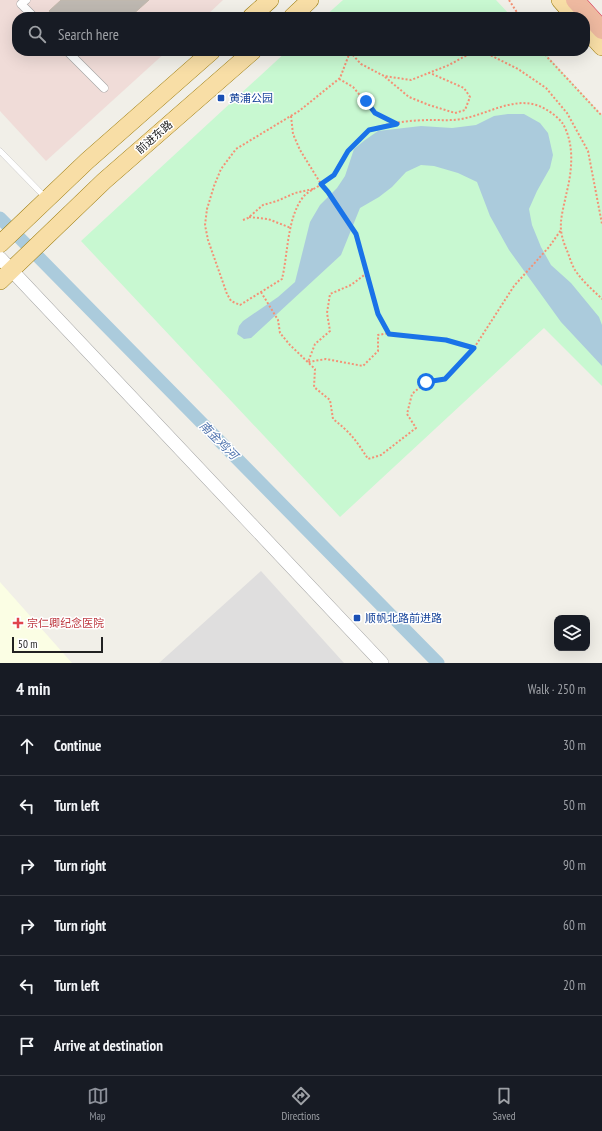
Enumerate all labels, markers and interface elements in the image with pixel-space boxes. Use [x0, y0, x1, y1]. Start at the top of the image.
search box [12, 12, 590, 56]
icon: search [26, 23, 48, 45]
text: Search here [58, 25, 119, 44]
place label: 黄浦公园 [229, 91, 273, 105]
route end [357, 92, 375, 110]
marker: 黄浦公园 [216, 93, 226, 103]
street label: 前进东路 [133, 117, 175, 157]
route start [417, 373, 435, 391]
water label: 南金鸡河 [197, 418, 243, 464]
place label: 顺帆北路前进路 [365, 611, 442, 625]
marker: 顺帆北路前进路 [352, 613, 362, 623]
map controls [554, 615, 590, 651]
button: layers [554, 615, 590, 651]
place label: 宗仁卿纪念医院 [27, 616, 104, 630]
marker: 宗仁卿纪念医院 [12, 617, 24, 629]
scale bar [12, 635, 103, 654]
text: 50 m [18, 637, 37, 651]
text: 4 min [16, 678, 50, 700]
text: Walk · 250 m [528, 681, 586, 698]
icon: ahead [16, 735, 38, 757]
text: Continue [54, 736, 101, 755]
text: 30 m [563, 737, 586, 754]
icon: left [16, 795, 38, 817]
text: Turn left [54, 796, 99, 815]
text: 50 m [563, 797, 586, 814]
icon: right [16, 855, 38, 877]
text: Turn right [54, 856, 106, 875]
text: 90 m [563, 857, 586, 874]
icon: right [16, 915, 38, 937]
text: Turn right [54, 916, 106, 935]
text: 60 m [563, 917, 586, 934]
icon: left [16, 975, 38, 997]
text: Turn left [54, 976, 99, 995]
text: 20 m [563, 977, 586, 994]
icon: arrive [16, 1035, 38, 1057]
text: Arrive at destination [54, 1036, 163, 1055]
tab: Map [87, 1085, 109, 1123]
tab: Directions [282, 1085, 320, 1123]
tab: Saved [493, 1085, 515, 1123]

